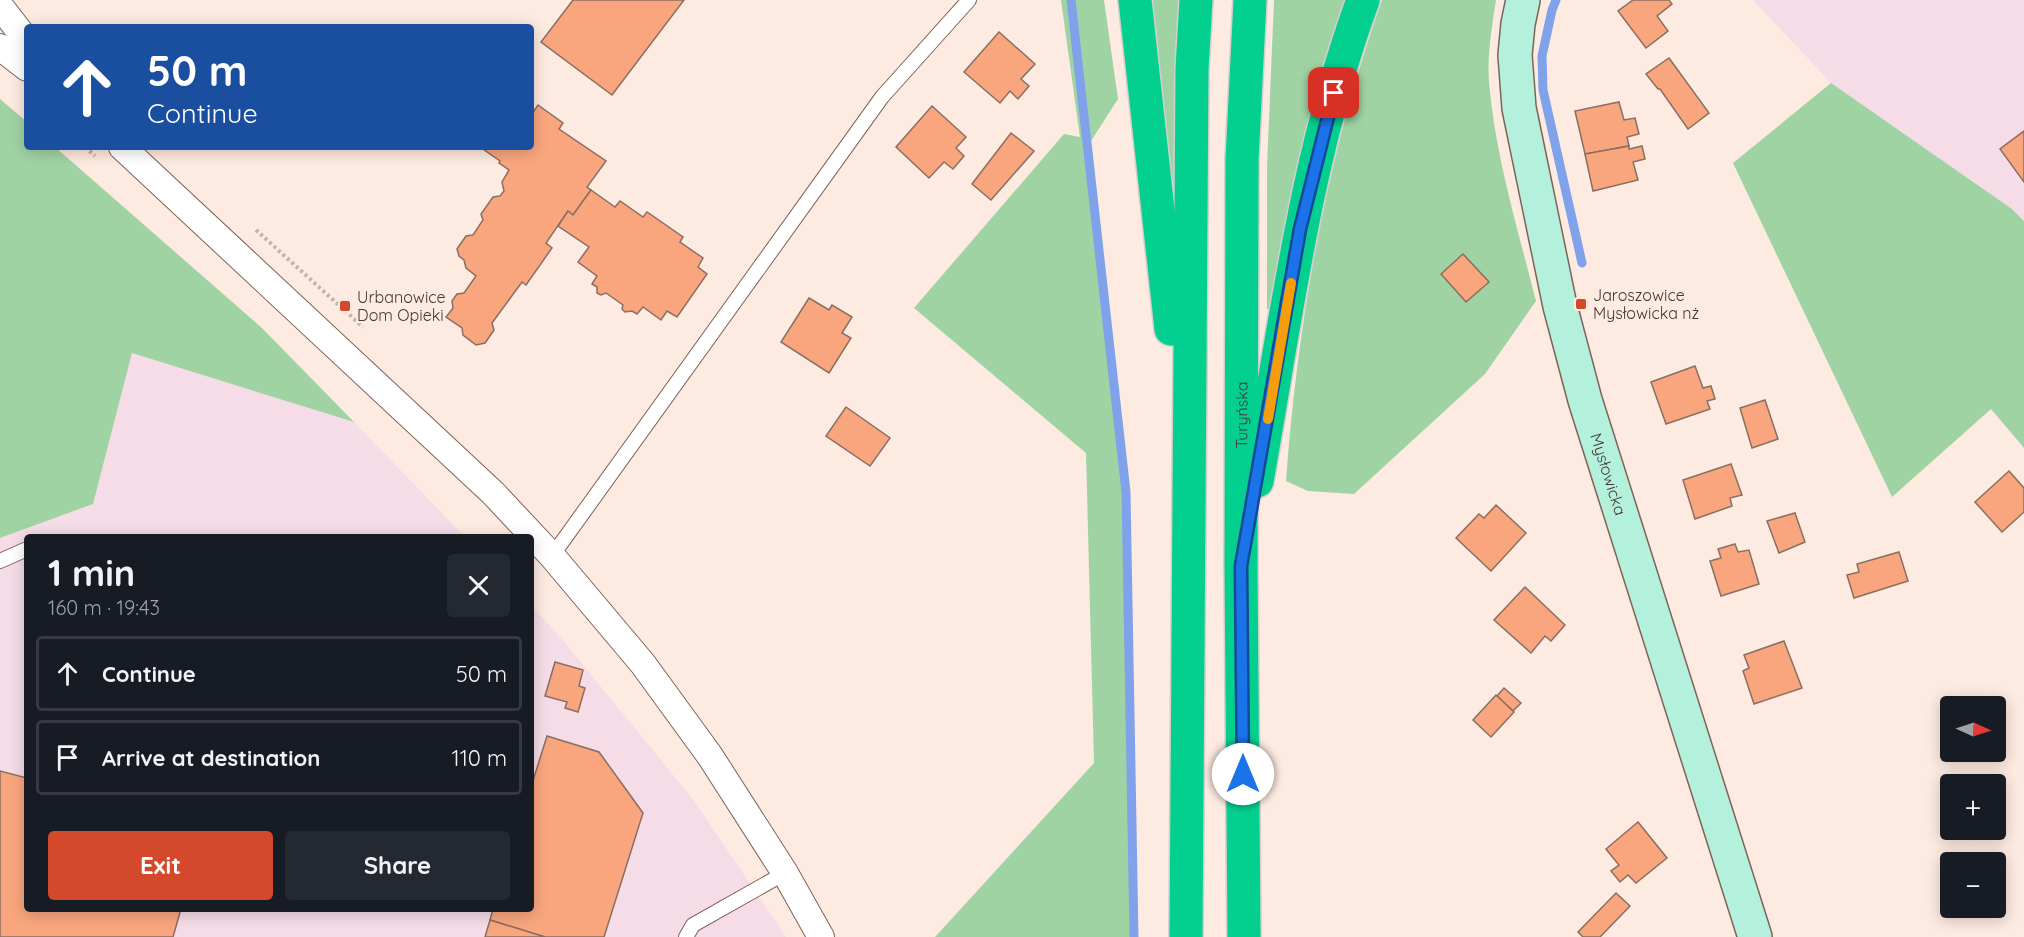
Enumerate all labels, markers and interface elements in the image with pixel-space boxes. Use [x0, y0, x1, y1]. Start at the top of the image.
text: 50 m [147, 44, 247, 97]
icon: ahead [48, 48, 126, 126]
pin [1308, 67, 1359, 118]
icon: arrive [1317, 76, 1350, 109]
text: Continue [147, 96, 258, 130]
place label: Jaroszowice Mysłowicka nż [1593, 285, 1699, 323]
place label: Urbanowice Dom Opieki [357, 287, 446, 325]
marker: Jaroszowice Mysłowicka nż [1574, 297, 1588, 311]
marker: Urbanowice Dom Opieki [338, 299, 352, 313]
street label: Turyńska [1231, 381, 1251, 449]
street label: Mysłowicka [1586, 431, 1631, 518]
text: 1 min [48, 550, 135, 595]
button: close [447, 554, 510, 617]
text: 160 m · 19:43 [48, 595, 160, 620]
icon: ahead [51, 657, 84, 690]
text: Continue [102, 660, 196, 688]
text: 50 m [456, 660, 507, 688]
north arrow [1940, 696, 2006, 762]
map controls [1940, 696, 2006, 918]
icon: arrive [51, 741, 84, 774]
position arrow [1211, 742, 1275, 806]
text: Arrive at destination [102, 744, 320, 772]
text: 110 m [452, 744, 507, 772]
button: + [1940, 774, 2006, 840]
button: Exit [48, 831, 273, 900]
button: Share [285, 831, 510, 900]
button: − [1940, 852, 2006, 918]

